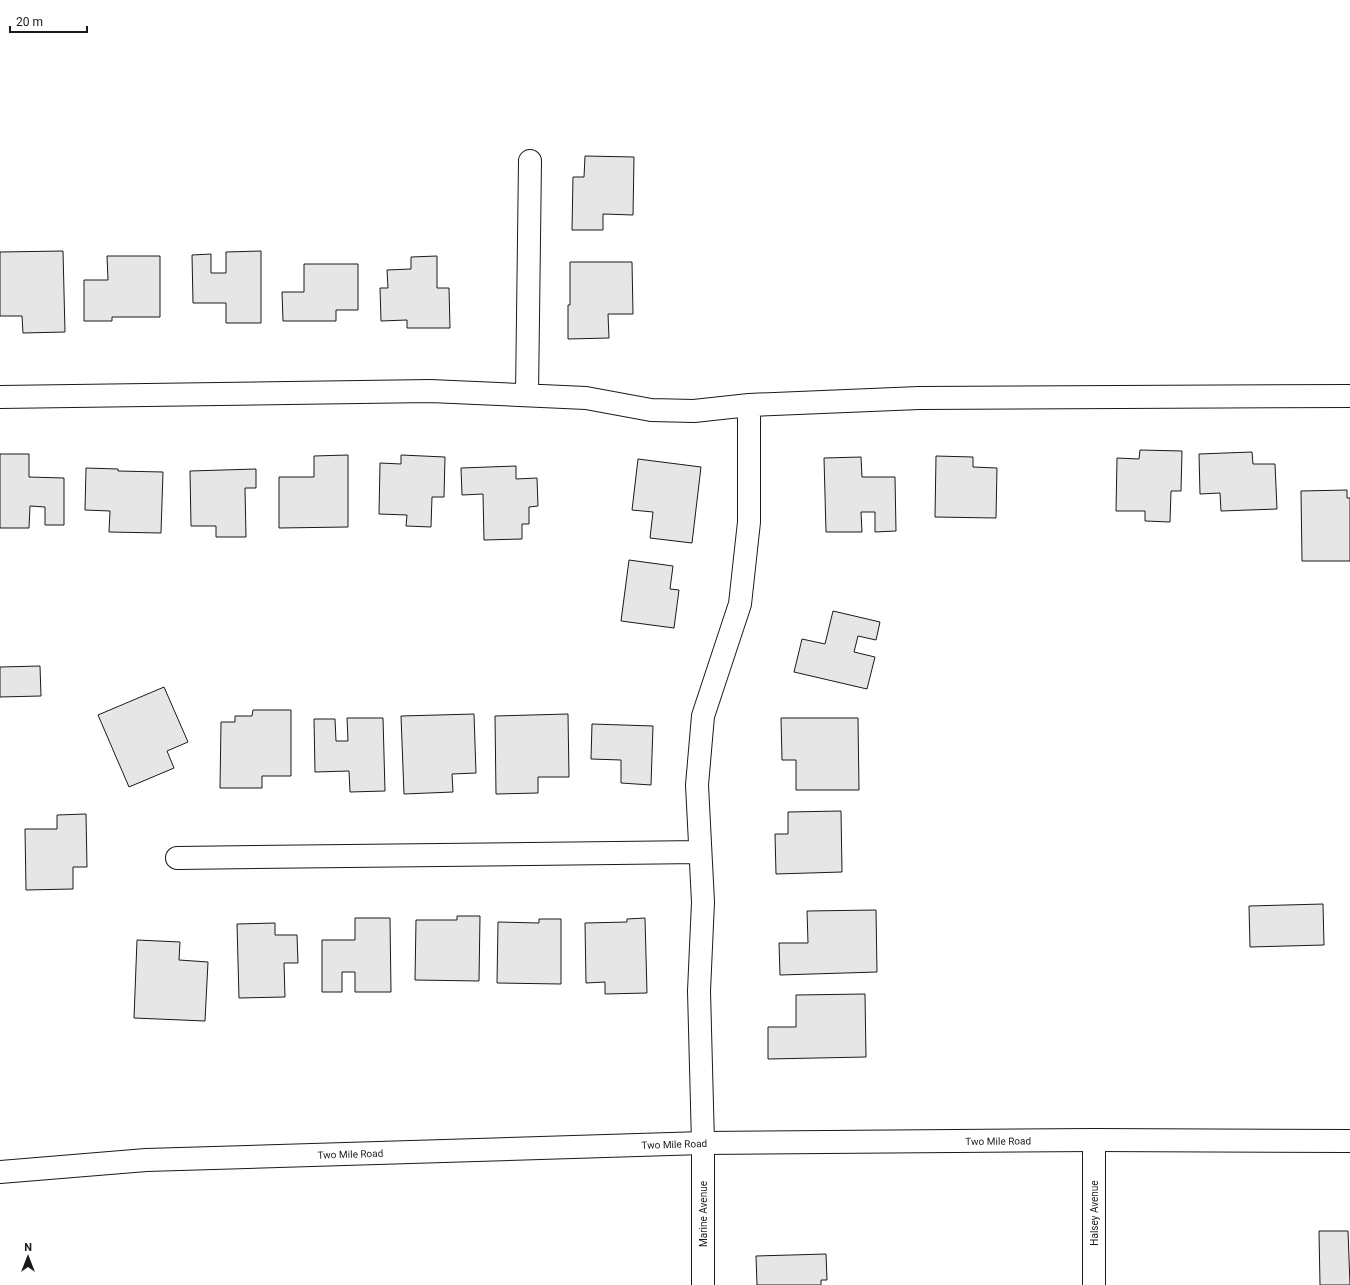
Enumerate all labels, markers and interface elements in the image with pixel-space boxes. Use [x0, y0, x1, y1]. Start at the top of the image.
scale bar [10, 8, 87, 34]
text: 20 m [16, 15, 43, 29]
street label: Two Mile Road [965, 1135, 1031, 1146]
street label: Two Mile Road [641, 1137, 707, 1150]
street label: Two Mile Road [317, 1147, 383, 1160]
street label: Halsey Avenue [1089, 1180, 1100, 1246]
street label: Marine Avenue [698, 1181, 709, 1247]
north arrow [8, 1237, 48, 1277]
text: N [24, 1241, 32, 1254]

